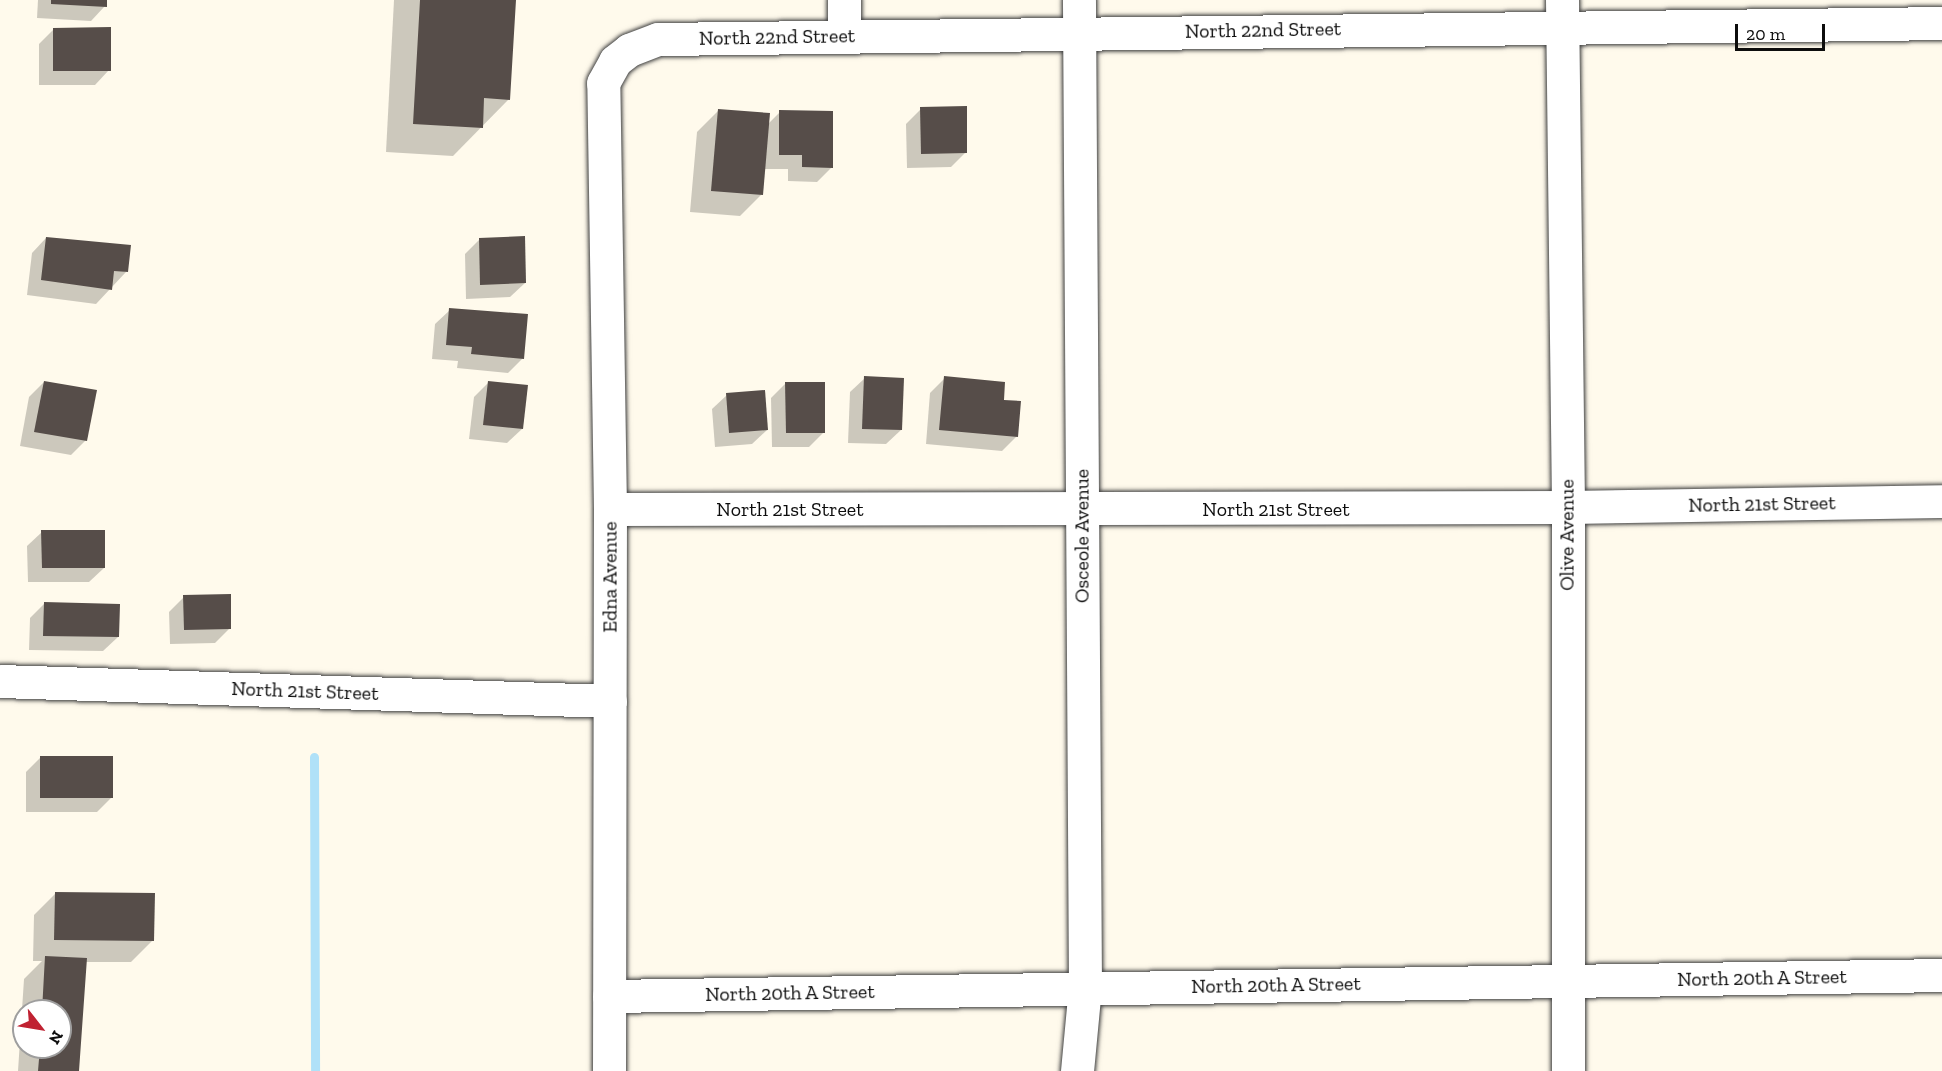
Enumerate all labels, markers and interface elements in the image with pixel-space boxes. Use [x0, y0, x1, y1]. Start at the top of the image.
scale bar [1738, 12, 1828, 50]
street label: North 22nd Street [1185, 17, 1341, 43]
text: 20 m [1746, 23, 1785, 45]
street label: North 22nd Street [699, 24, 855, 50]
street label: Osceole Avenue [1070, 469, 1094, 603]
street label: Olive Avenue [1555, 479, 1579, 591]
street label: North 21st Street [1688, 491, 1836, 517]
street label: North 21st Street [716, 497, 864, 521]
street label: North 21st Street [1202, 497, 1350, 521]
street label: Edna Avenue [598, 521, 622, 633]
street label: North 21st Street [231, 676, 379, 706]
street label: North 20th A Street [1676, 965, 1848, 991]
street label: North 20th A Street [1190, 972, 1362, 998]
street label: North 20th A Street [704, 980, 876, 1006]
north arrow [12, 999, 72, 1059]
text: N [45, 1027, 67, 1048]

